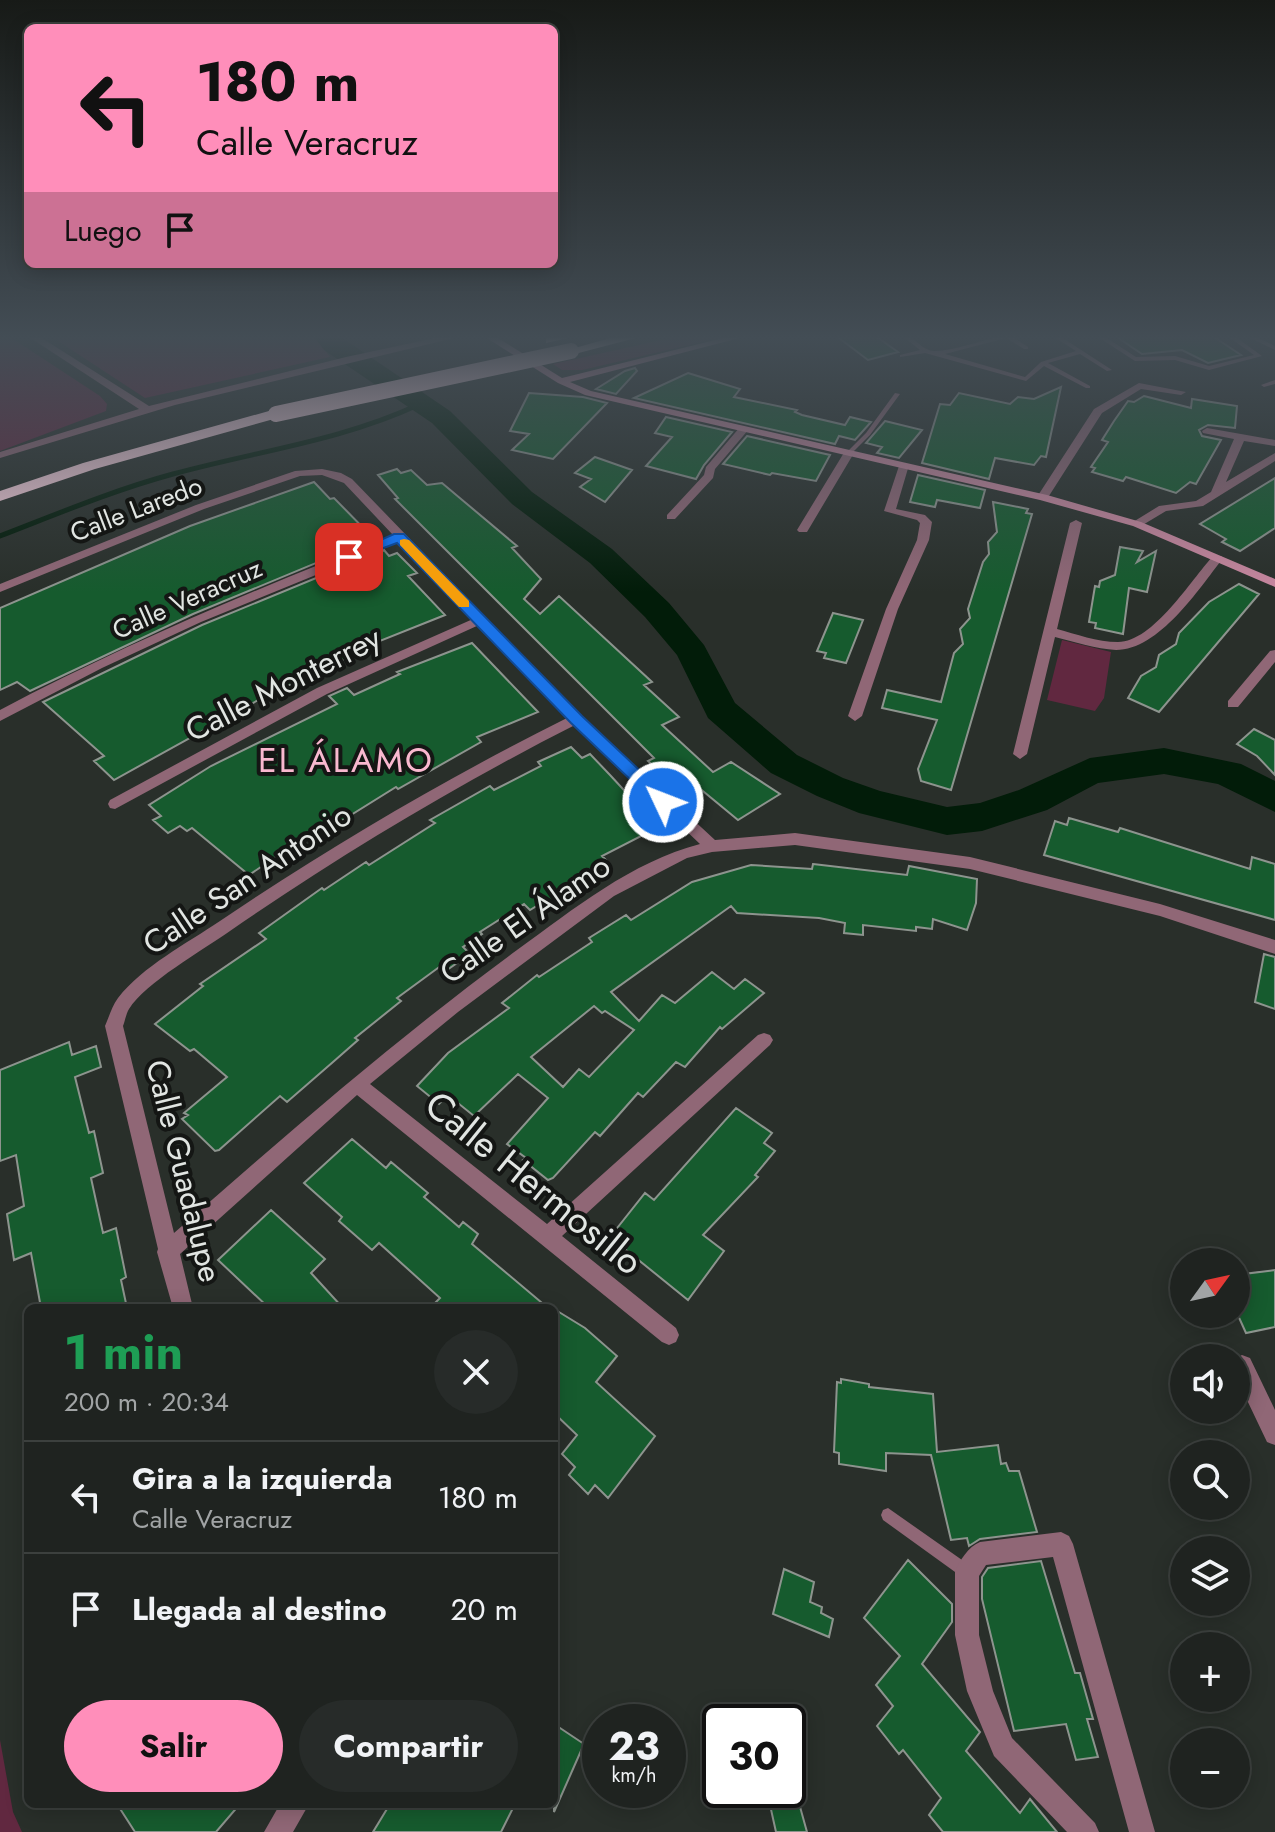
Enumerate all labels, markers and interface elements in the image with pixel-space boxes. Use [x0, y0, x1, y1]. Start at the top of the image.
text: 180 m [196, 41, 359, 122]
icon: left [64, 56, 168, 160]
text: Calle Veracruz [196, 116, 418, 168]
icon: arrive [158, 208, 202, 252]
text: Luego [64, 209, 142, 252]
street label: Calle Laredo [64, 466, 208, 552]
pin [315, 523, 383, 591]
icon: arrive [327, 535, 371, 579]
street label: Calle Veracruz [106, 549, 268, 649]
street label: Calle Monterrey [177, 615, 390, 753]
district label: EL ÁLAMO [258, 736, 434, 785]
position arrow [621, 760, 705, 844]
street label: Calle San Antonio [133, 792, 361, 966]
street label: Calle El Álamo [430, 843, 620, 995]
street label: Calle Guadalupe [134, 1055, 234, 1287]
street label: Calle Hermosillo [414, 1077, 655, 1288]
north arrow [1170, 1248, 1250, 1328]
map controls [1170, 1248, 1250, 1808]
text: 1 min [64, 1318, 183, 1387]
button: close [434, 1330, 518, 1414]
button: sound [1170, 1344, 1250, 1424]
text: 200 m · 20:34 [64, 1383, 229, 1421]
button: search [1170, 1440, 1250, 1520]
text: Gira a la izquierda [132, 1457, 392, 1500]
icon: left [64, 1475, 108, 1519]
text: 180 m [438, 1476, 518, 1519]
text: Calle Veracruz [132, 1500, 292, 1538]
button: layers [1170, 1536, 1250, 1616]
icon: arrive [64, 1587, 108, 1631]
text: Llegada al destino [132, 1588, 387, 1631]
text: 20 m [451, 1588, 518, 1631]
button: + [1170, 1632, 1250, 1712]
button: Salir [64, 1700, 283, 1792]
button: Compartir [299, 1700, 518, 1792]
speed limit sign: 30 [702, 1704, 806, 1808]
text: 23 [608, 1717, 660, 1775]
button: − [1170, 1728, 1250, 1808]
text: km/h [611, 1761, 657, 1790]

